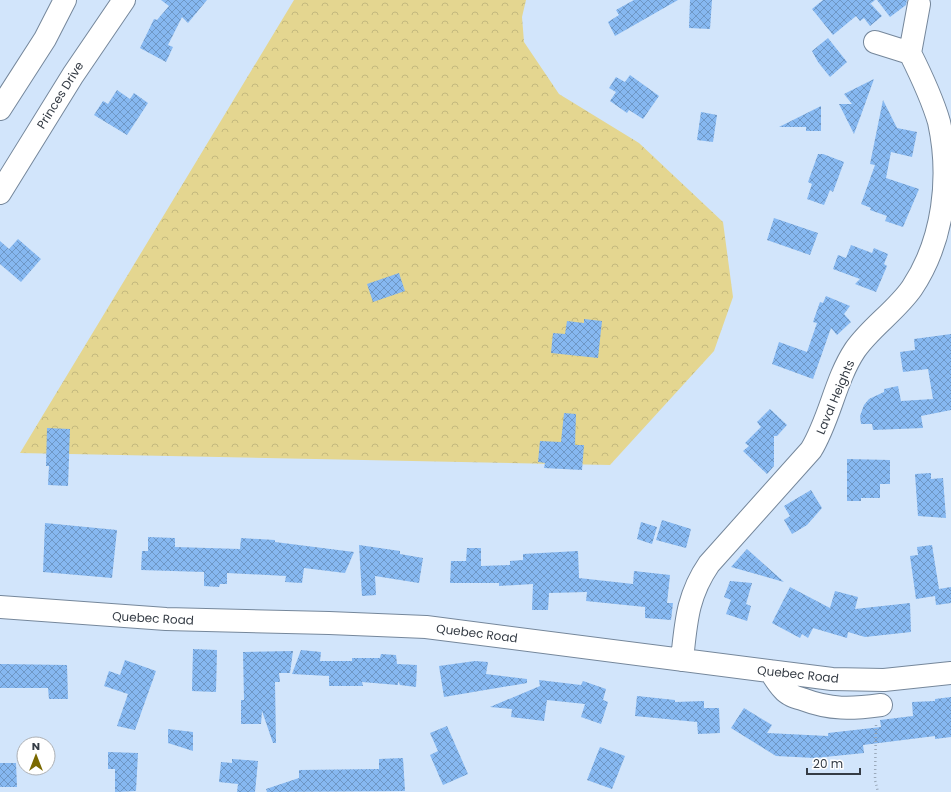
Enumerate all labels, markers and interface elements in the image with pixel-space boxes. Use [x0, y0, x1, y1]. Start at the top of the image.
street label: Princes Drive [33, 58, 87, 132]
street label: Laval Heights [812, 357, 858, 437]
street label: Quebec Road [112, 607, 194, 629]
street label: Quebec Road [435, 620, 519, 646]
street label: Quebec Road [756, 661, 840, 687]
north arrow [16, 736, 56, 776]
text: N [32, 738, 40, 754]
scale bar [807, 750, 860, 776]
text: 20 m [813, 755, 843, 772]

